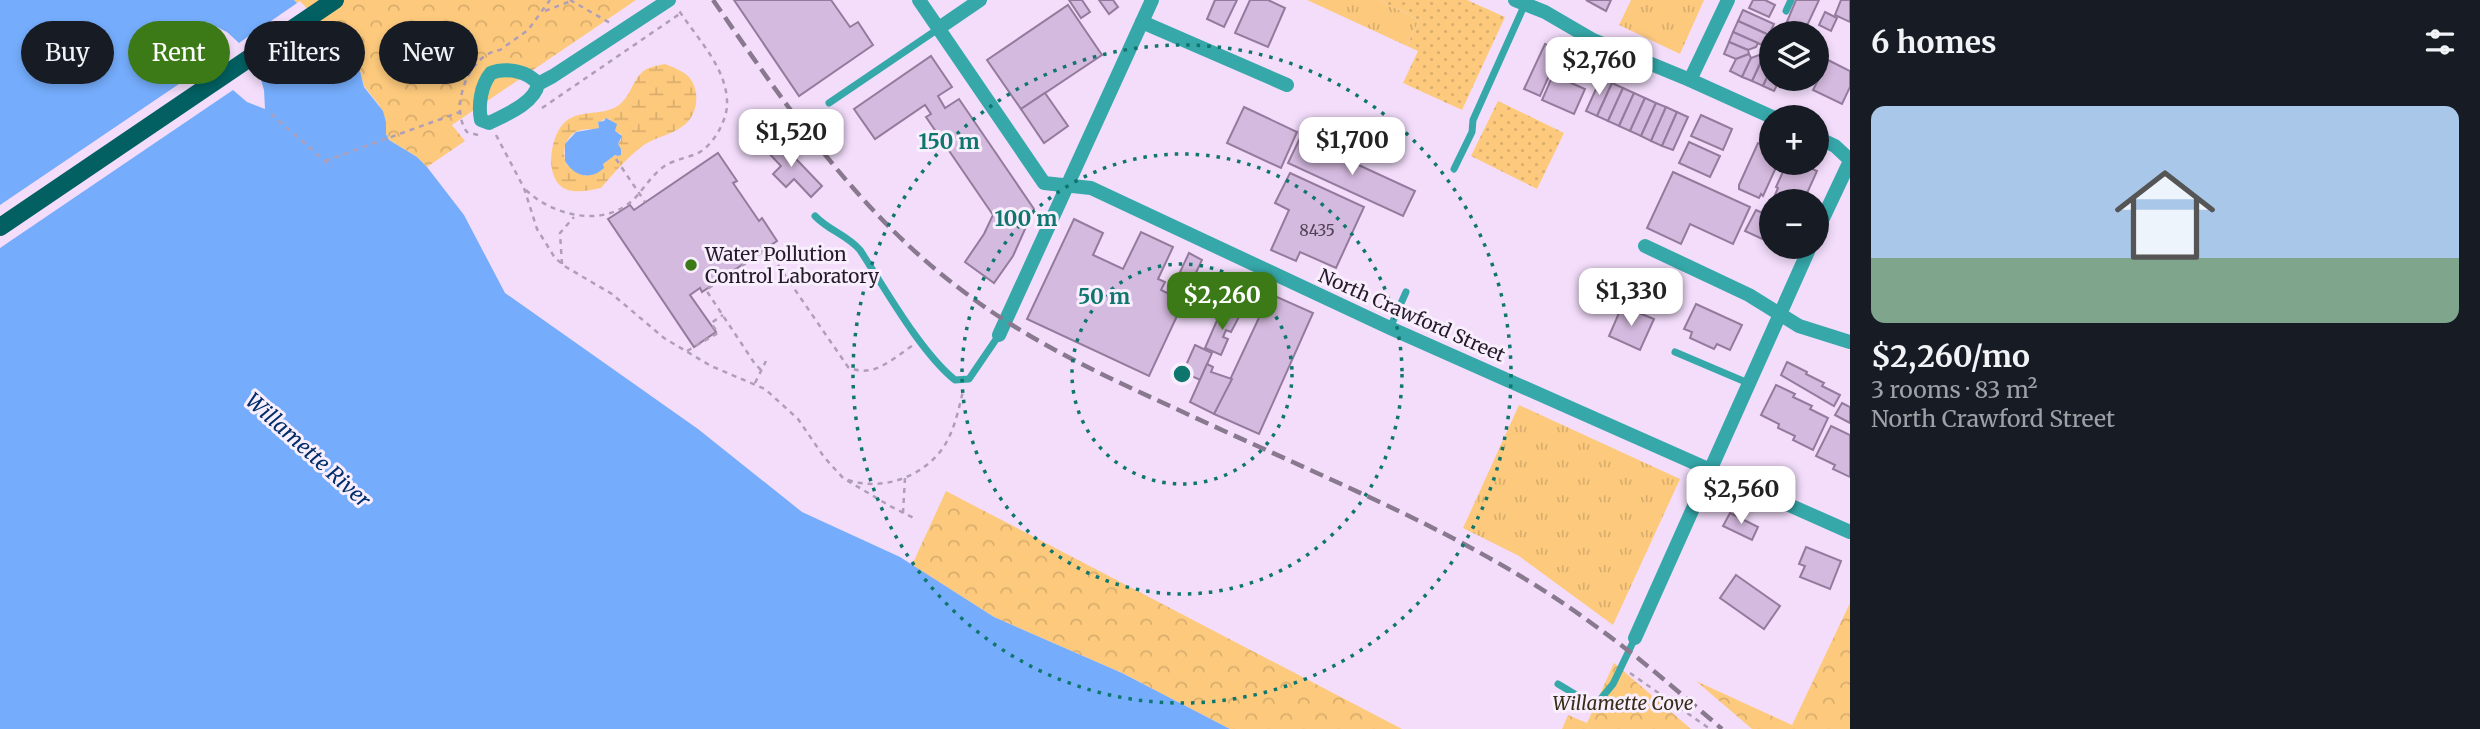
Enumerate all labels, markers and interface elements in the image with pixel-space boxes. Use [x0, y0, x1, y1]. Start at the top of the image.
chip: Buy [21, 21, 114, 84]
chip: Rent [128, 21, 230, 84]
chip: Filters [244, 21, 365, 84]
chip: New [379, 21, 478, 84]
map controls [1759, 21, 1829, 259]
button: layers [1759, 21, 1829, 91]
text: 6 homes [1871, 23, 1996, 61]
icon: filters [2421, 23, 2459, 61]
pin: $2,760 [1542, 38, 1656, 97]
text: $2,760 [1562, 45, 1636, 74]
button: + [1759, 105, 1829, 175]
pin: $1,520 [734, 110, 848, 169]
text: $1,520 [755, 117, 827, 146]
pin: $1,700 [1295, 118, 1409, 177]
text: $1,700 [1315, 125, 1389, 154]
text: 150 m [918, 128, 980, 155]
icon: home [2102, 152, 2228, 278]
button: − [1759, 189, 1829, 259]
text: 100 m [995, 205, 1057, 232]
house number: 8435 [1299, 220, 1335, 240]
place label: Water Pollution Control Laboratory [704, 242, 879, 288]
marker: Water Pollution Control Laboratory [683, 257, 699, 273]
street label: North Crawford Street [1315, 263, 1509, 367]
pin: $1,330 [1574, 268, 1688, 328]
pin: $2,260 [1165, 272, 1279, 332]
text: $1,330 [1595, 276, 1667, 305]
text: $2,260 [1183, 280, 1261, 309]
text: 50 m [1078, 283, 1130, 310]
text: $2,260/mo [1871, 337, 2030, 375]
centre of rings [1170, 362, 1194, 386]
text: 3 rooms · 83 m² [1871, 375, 2037, 404]
water label: Willamette River [240, 387, 376, 514]
text: North Crawford Street [1871, 404, 2115, 433]
pin: $2,560 [1684, 466, 1798, 526]
text: $2,560 [1702, 474, 1780, 503]
park label: Willamette Cove [1553, 691, 1694, 715]

